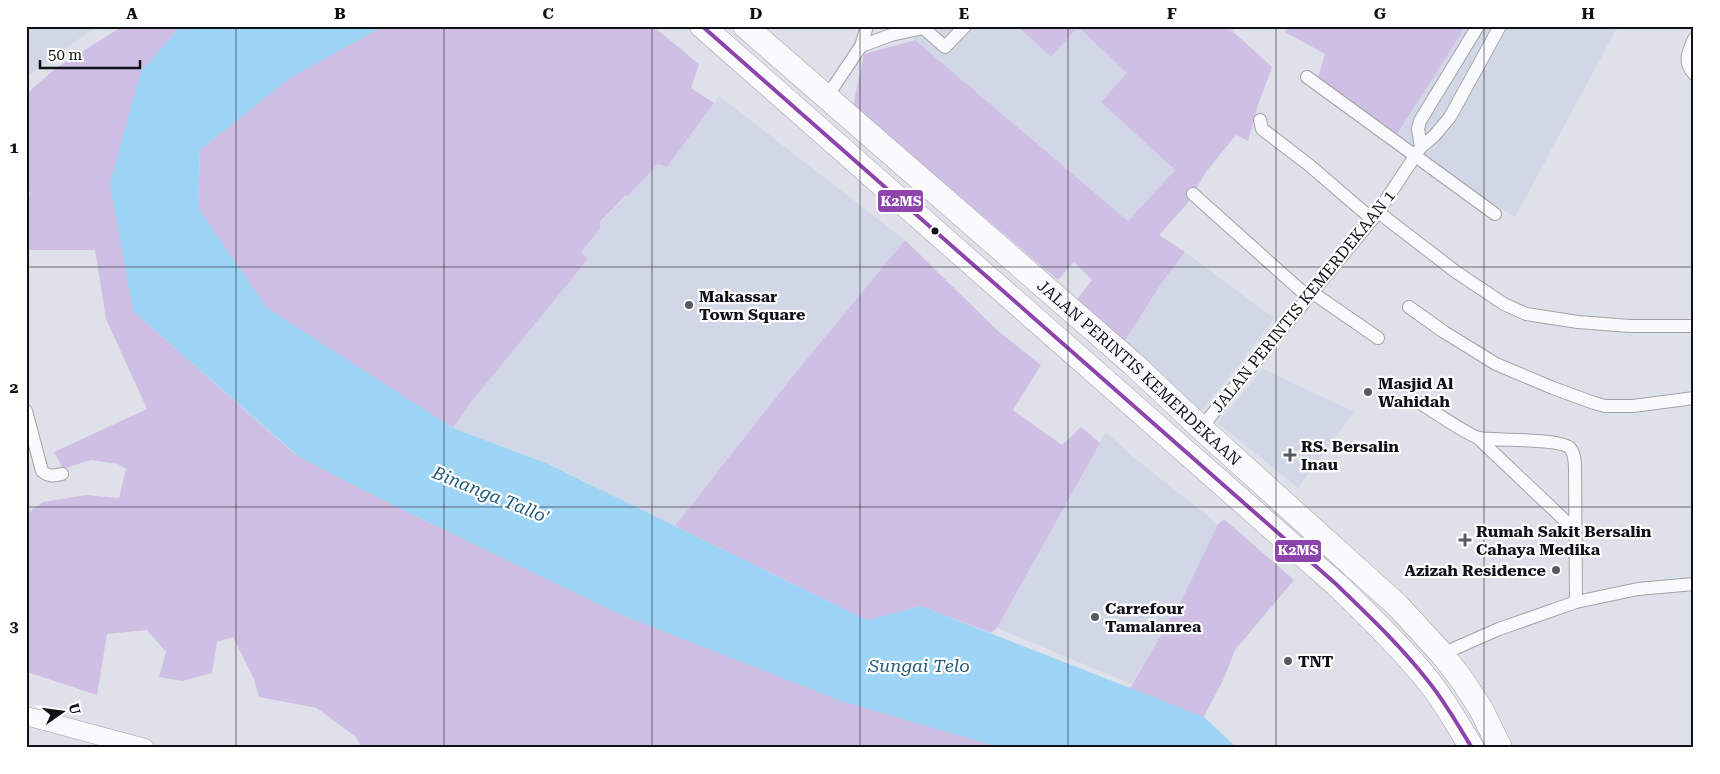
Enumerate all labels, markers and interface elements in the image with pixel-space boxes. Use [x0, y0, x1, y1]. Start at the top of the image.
text: A [126, 4, 138, 23]
text: B [334, 4, 346, 23]
text: C [542, 4, 554, 23]
text: D [750, 4, 763, 23]
text: E [959, 4, 969, 23]
text: F [1167, 4, 1177, 23]
text: G [1374, 4, 1387, 23]
text: H [1581, 4, 1595, 23]
scale bar [40, 38, 140, 70]
text: 50 m [48, 46, 83, 64]
text: 1 [10, 138, 19, 157]
street label: JALAN PERINTIS KEMERDEKAAN 1 [1208, 186, 1399, 416]
line badge: K2MS [877, 189, 924, 213]
text: K2MS [880, 193, 922, 209]
unlabelled marker [930, 226, 940, 236]
street label: JALAN PERINTIS KEMERDEKAAN [1033, 276, 1245, 470]
place label: Makassar Town Square [699, 287, 805, 324]
marker: Makassar Town Square [683, 299, 695, 311]
place label: Masjid Al Wahidah [1378, 374, 1454, 411]
text: 2 [10, 378, 19, 397]
marker: Masjid Al Wahidah [1362, 386, 1374, 398]
place label: RS. Bersalin Inau [1301, 437, 1399, 474]
marker: RS. Bersalin Inau [1283, 448, 1297, 462]
water label: Binanga Tallo' [429, 461, 553, 528]
place label: Rumah Sakit Bersalin Cahaya Medika [1476, 522, 1652, 559]
marker: Rumah Sakit Bersalin Cahaya Medika [1458, 533, 1472, 547]
line badge: K2MS [1274, 539, 1322, 563]
text: K2MS [1277, 542, 1319, 558]
place label: Azizah Residence [1404, 561, 1546, 580]
marker: Azizah Residence [1550, 564, 1562, 576]
place label: Carrefour Tamalanrea [1105, 599, 1202, 636]
marker: Carrefour Tamalanrea [1089, 611, 1101, 623]
text: 3 [10, 617, 19, 636]
place label: TNT [1298, 652, 1334, 671]
water label: Sungai Telo [867, 655, 970, 676]
marker: TNT [1282, 655, 1294, 667]
north arrow [38, 686, 88, 736]
text: U [66, 702, 84, 716]

